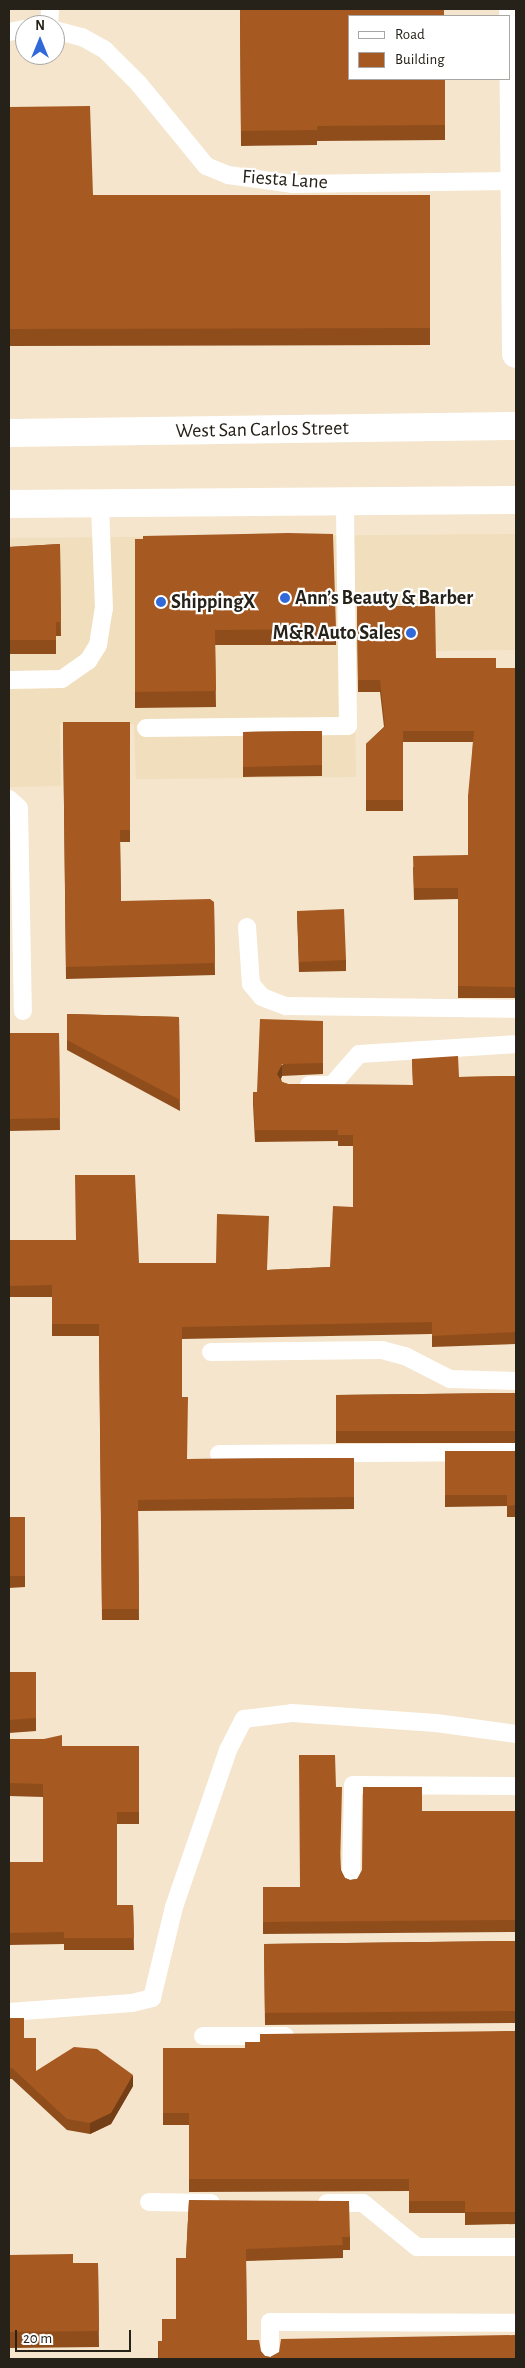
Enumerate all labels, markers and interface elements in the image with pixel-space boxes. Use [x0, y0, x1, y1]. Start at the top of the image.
north arrow [15, 15, 65, 65]
legend [348, 15, 510, 80]
text: N [35, 19, 45, 33]
text: Road [395, 27, 425, 42]
text: Building [395, 52, 445, 67]
street label: Fiesta Lane [241, 165, 329, 195]
street label: West San Carlos Street [175, 416, 349, 444]
place label: Ann’s Beauty & Barber [295, 586, 473, 610]
place label: ShippingX [171, 590, 256, 614]
marker: Ann’s Beauty & Barber [279, 592, 291, 604]
marker: ShippingX [155, 596, 167, 608]
place label: M&R Auto Sales [273, 621, 401, 645]
marker: M&R Auto Sales [405, 627, 417, 639]
scale bar [18, 2320, 134, 2352]
text: 20 m [23, 2331, 52, 2346]

